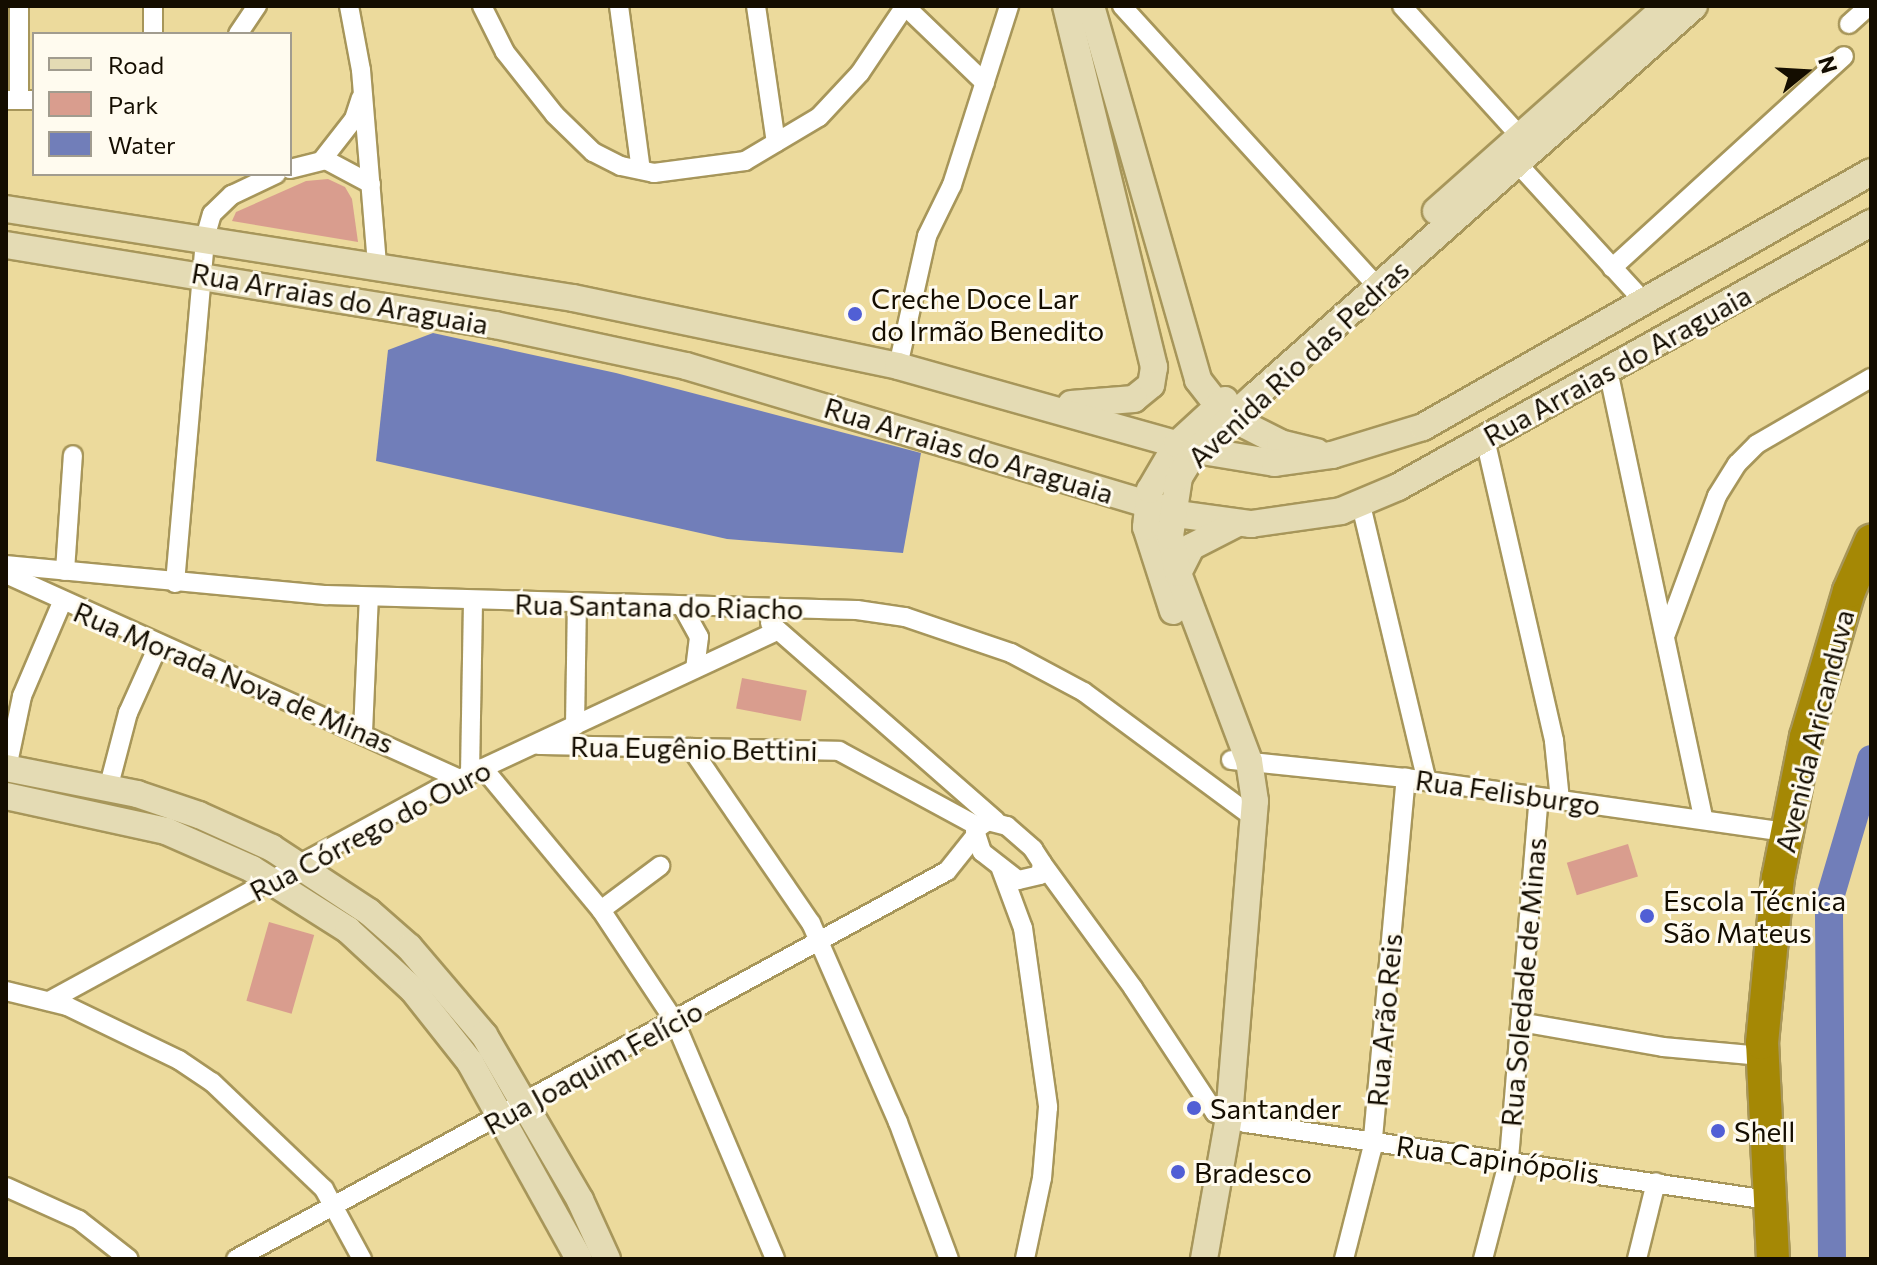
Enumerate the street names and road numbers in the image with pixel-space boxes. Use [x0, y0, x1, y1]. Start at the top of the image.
street label: Avenida Rio das Pedras [1181, 252, 1415, 474]
street label: Rua Arraias do Araguaia [189, 255, 491, 341]
street label: Rua Arraias do Araguaia [1477, 277, 1757, 453]
street label: Rua Arraias do Araguaia [820, 390, 1118, 510]
street label: Rua Santana do Riacho [514, 587, 804, 625]
street label: Rua Morada Nova de Minas [69, 594, 399, 760]
street label: Avenida Aricanduva [1768, 606, 1860, 856]
street label: Rua Eugênio Bettini [570, 729, 818, 767]
street label: Rua Córrego do Ouro [244, 752, 496, 908]
street label: Rua Felisburgo [1413, 762, 1603, 822]
street label: Rua Soledade de Minas [1494, 836, 1552, 1128]
street label: Rua Arão Reis [1360, 932, 1408, 1108]
street label: Rua Joaquim Felício [478, 993, 708, 1141]
street label: Rua Capinópolis [1394, 1128, 1602, 1190]

